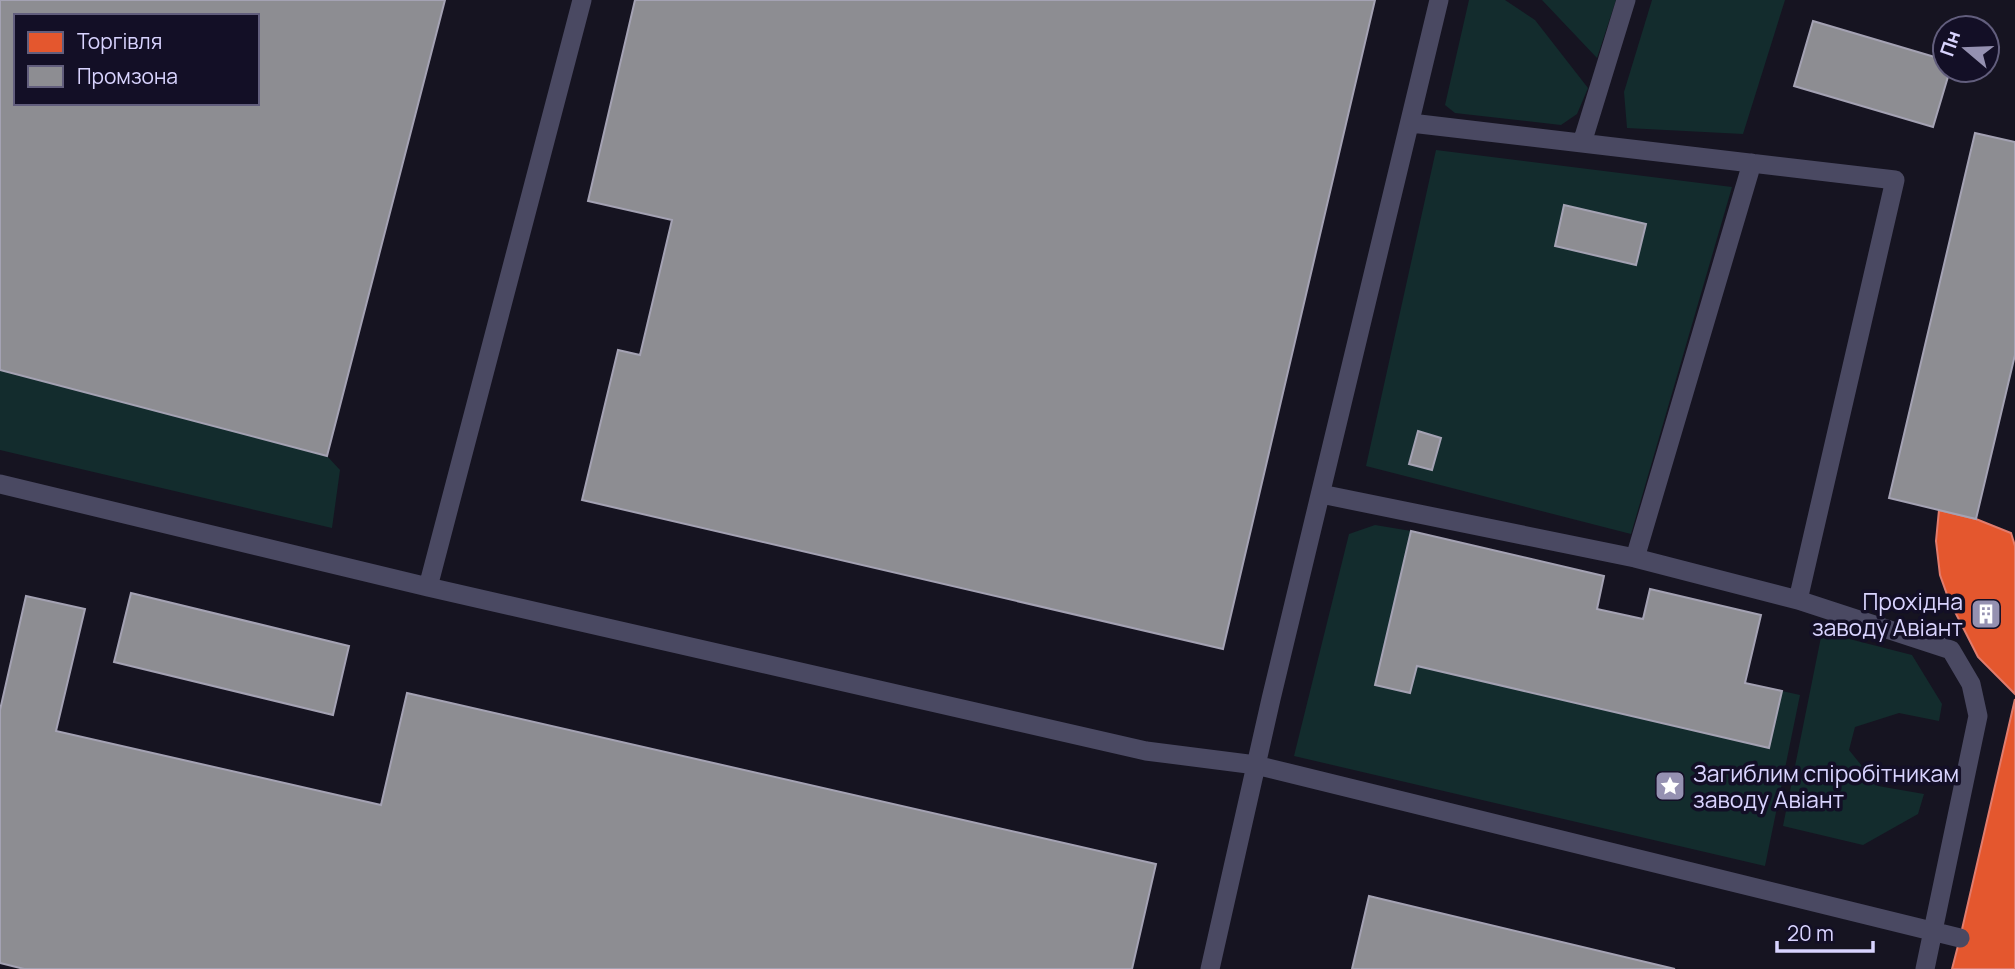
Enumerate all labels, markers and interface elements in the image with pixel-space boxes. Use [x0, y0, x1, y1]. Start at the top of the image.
legend [14, 14, 259, 105]
north arrow [1931, 14, 2001, 84]
text: Торгівля [77, 27, 162, 55]
text: Пн [1933, 27, 1966, 60]
text: Промзона [77, 62, 178, 90]
place label: Прохідна заводу Авіант [1812, 585, 1963, 643]
building icon: Прохідна заводу Авіант [1969, 597, 2003, 631]
place label: Загиблим спіробітникам заводу Авіант [1693, 757, 1959, 815]
place icon: Загиблим спіробітникам заводу Авіант [1653, 769, 1687, 803]
scale bar [1777, 909, 1873, 953]
text: 20 m [1787, 919, 1834, 947]

